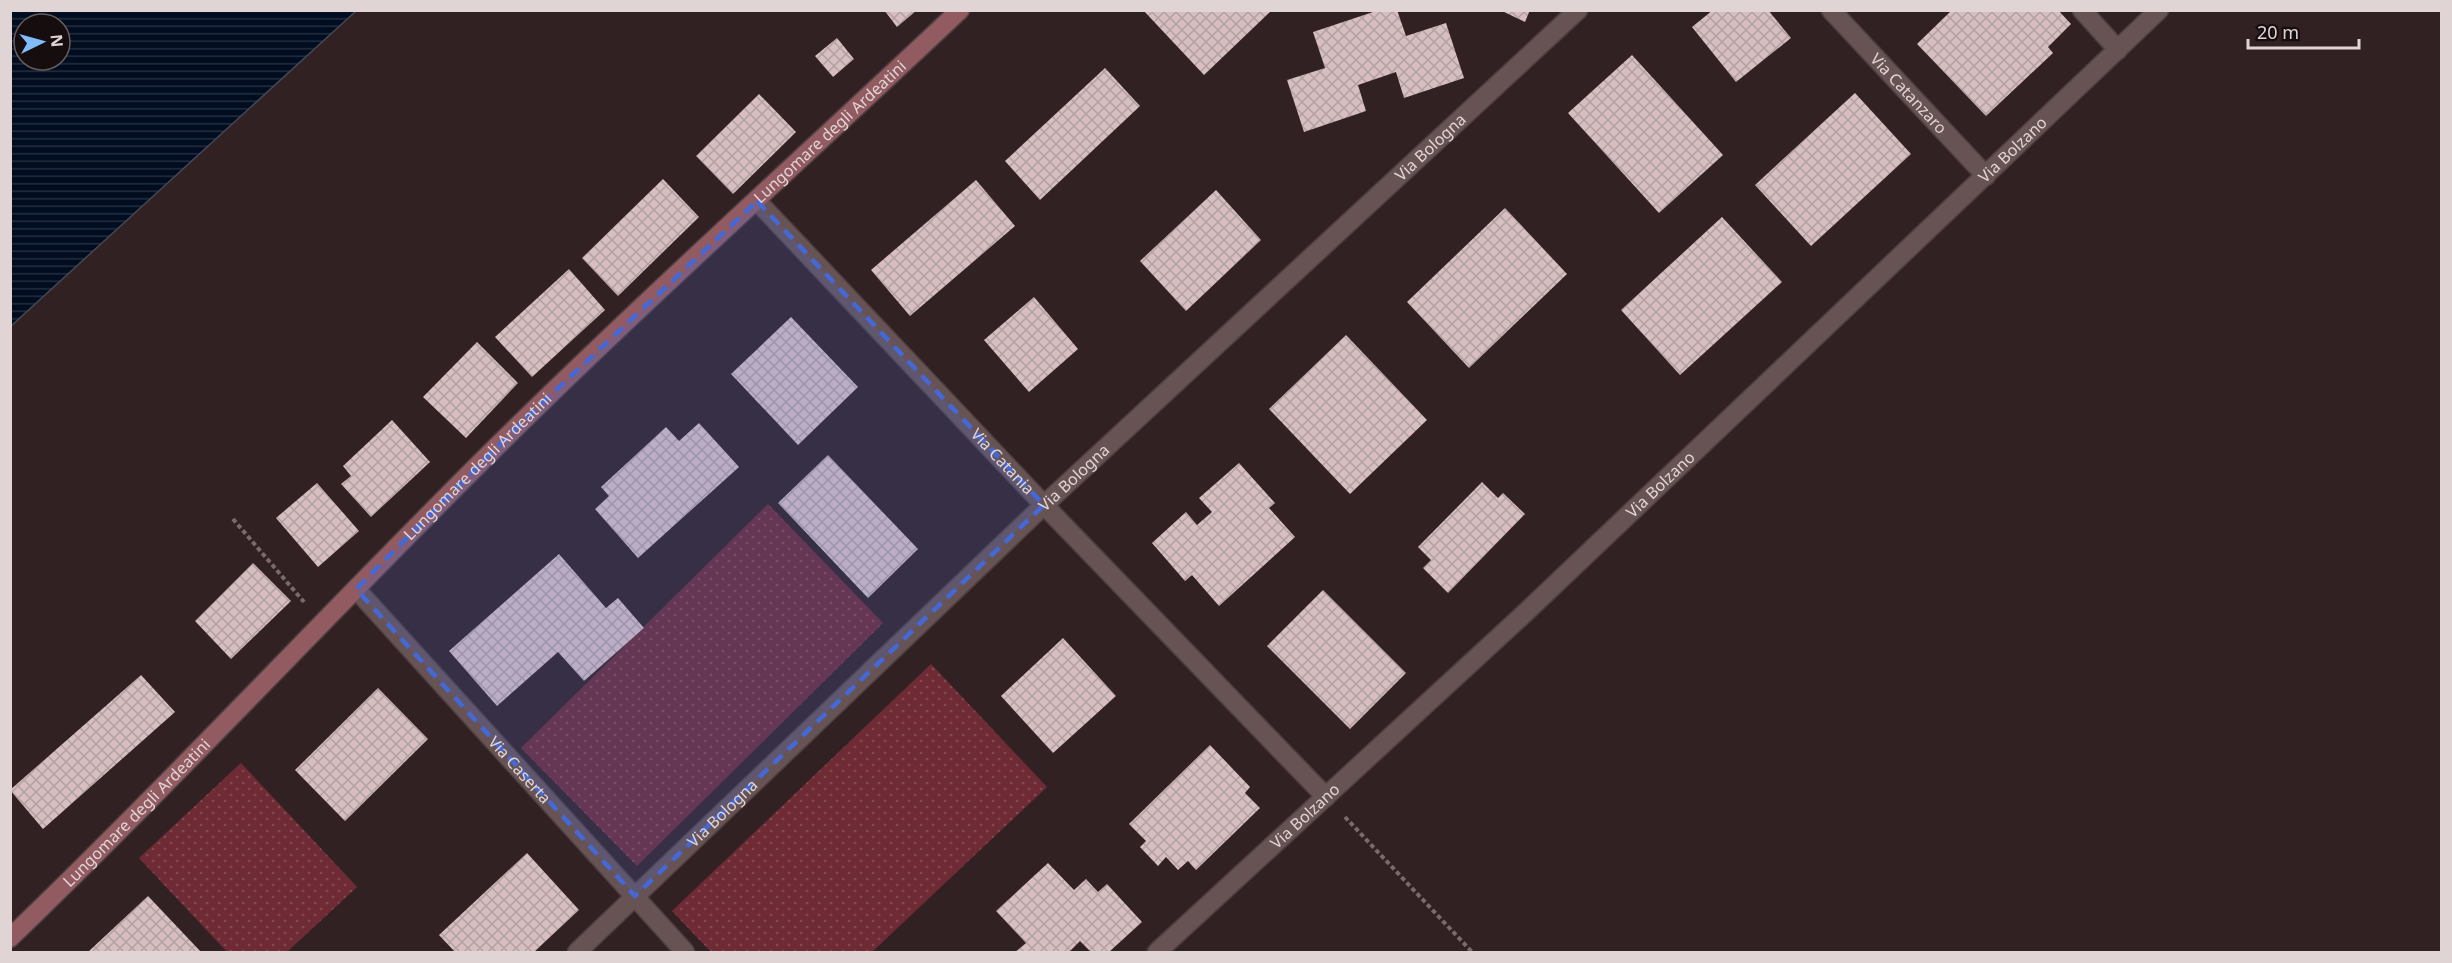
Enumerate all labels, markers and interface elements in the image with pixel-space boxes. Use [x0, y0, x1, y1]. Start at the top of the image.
north arrow [12, 12, 72, 72]
scale bar [2248, 12, 2359, 50]
text: 20 m [2257, 20, 2299, 44]
text: N [45, 33, 68, 48]
street label: Via Catanzaro [1866, 48, 1952, 139]
street label: Lungomare degli Ardeatini [749, 55, 911, 208]
street label: Via Bologna [1390, 109, 1470, 186]
street label: Via Bolzano [1973, 111, 2052, 187]
street label: Lungomare degli Ardeatini [398, 388, 556, 545]
street label: Via Catania [966, 423, 1040, 499]
street label: Via Bologna [1033, 439, 1114, 516]
street label: Via Bolzano [1621, 446, 1699, 522]
street label: Via Caserta [483, 731, 556, 808]
street label: Lungomare degli Ardeatini [58, 734, 215, 892]
street label: Via Bologna [682, 774, 762, 852]
street label: Via Bolzano [1265, 778, 1344, 853]

